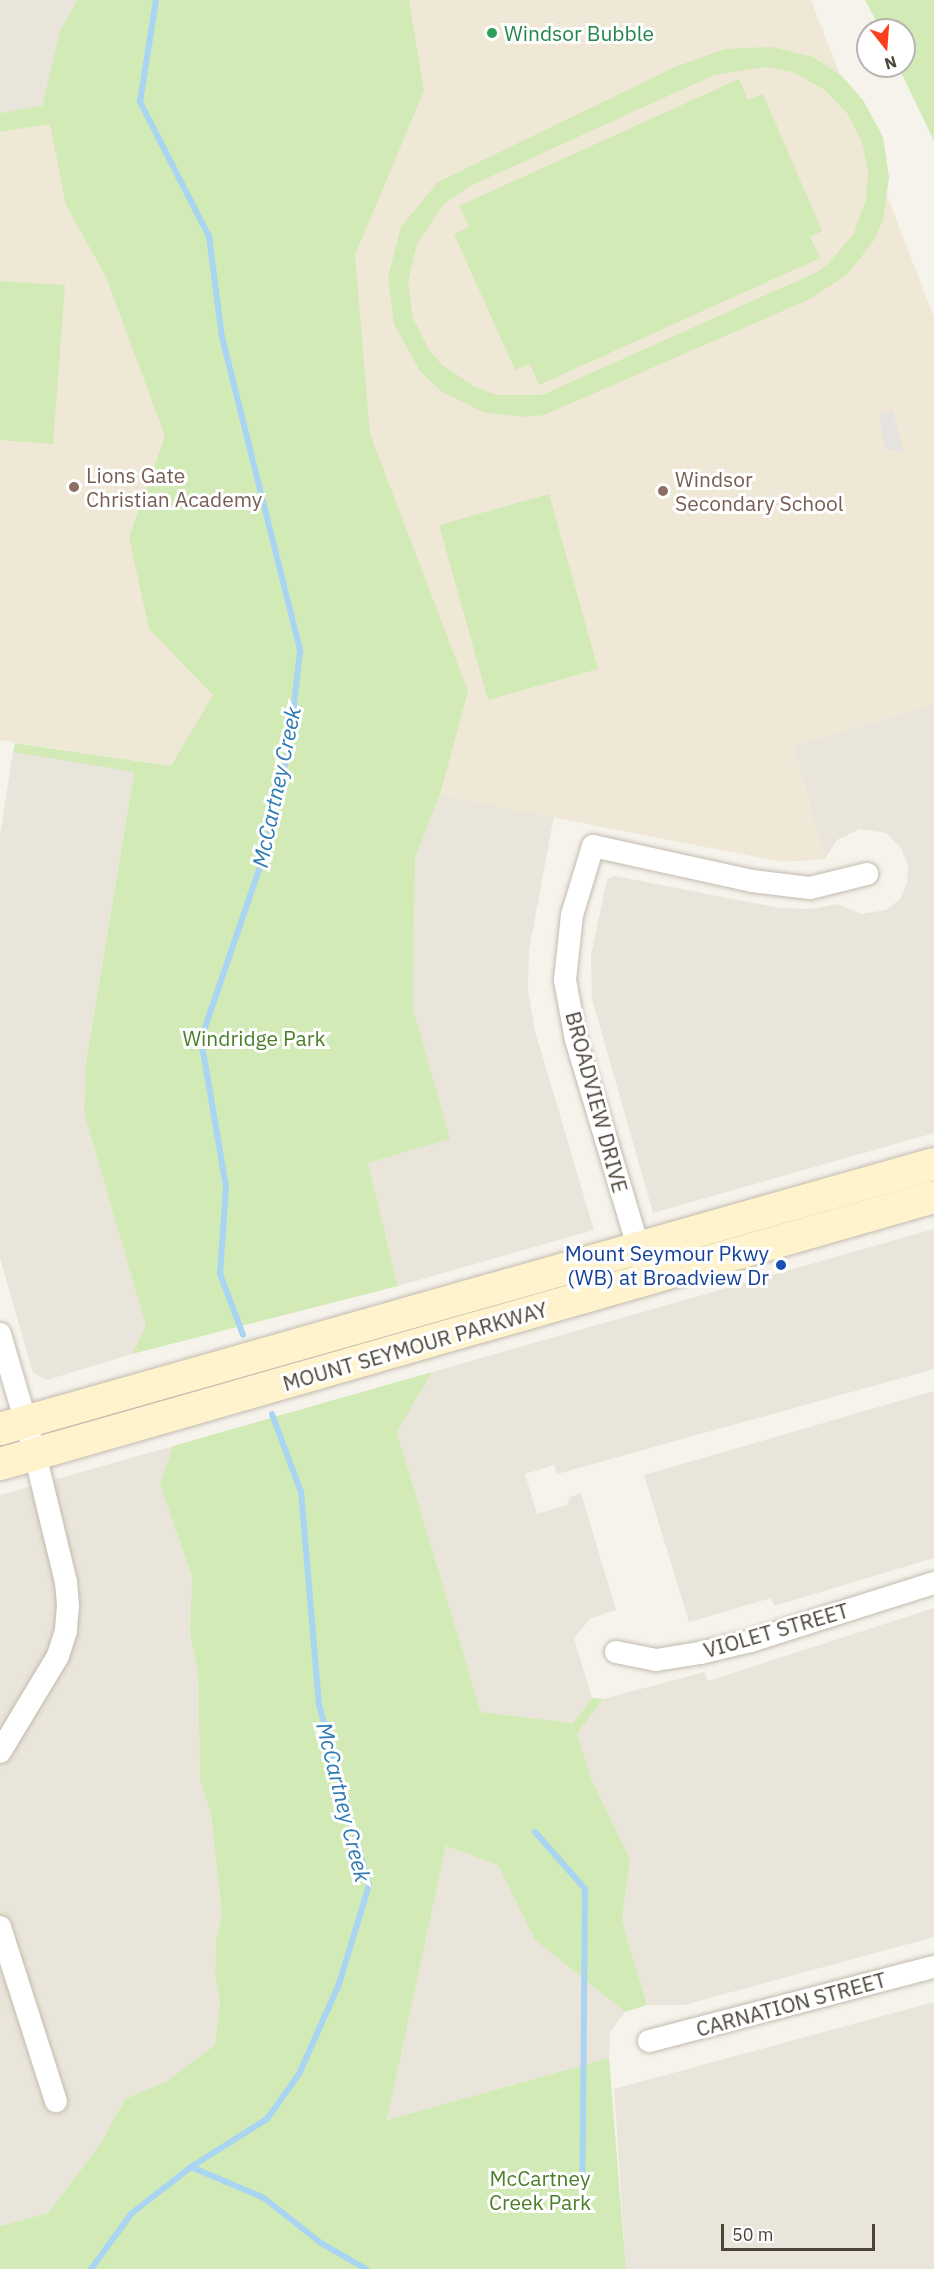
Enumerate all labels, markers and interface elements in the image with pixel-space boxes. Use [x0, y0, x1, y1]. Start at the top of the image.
north arrow [856, 18, 916, 78]
place label: Windsor Bubble [504, 20, 654, 46]
marker: Windsor Bubble [485, 26, 499, 40]
text: N [882, 52, 899, 75]
place label: Lions Gate Christian Academy [86, 462, 262, 512]
place label: Windsor Secondary School [675, 466, 844, 516]
marker: Lions Gate Christian Academy [67, 480, 81, 494]
marker: Windsor Secondary School [656, 484, 670, 498]
water label: McCartney Creek [246, 704, 306, 870]
street label: BROADVIEW DRIVE [561, 1008, 633, 1196]
park label: Windridge Park [182, 1025, 326, 1051]
place label: Mount Seymour Pkwy (WB) at Broadview Dr [565, 1240, 769, 1290]
marker: Mount Seymour Pkwy (WB) at Broadview Dr [774, 1258, 788, 1272]
street label: MOUNT SEYMOUR PARKWAY [280, 1296, 550, 1396]
street label: VIOLET STREET [701, 1597, 851, 1663]
water label: McCartney Creek [311, 1719, 377, 1885]
street label: CARNATION STREET [693, 1967, 889, 2041]
park label: McCartney Creek Park [489, 2165, 591, 2215]
scale bar [724, 2212, 878, 2250]
text: 50 m [732, 2223, 774, 2246]

